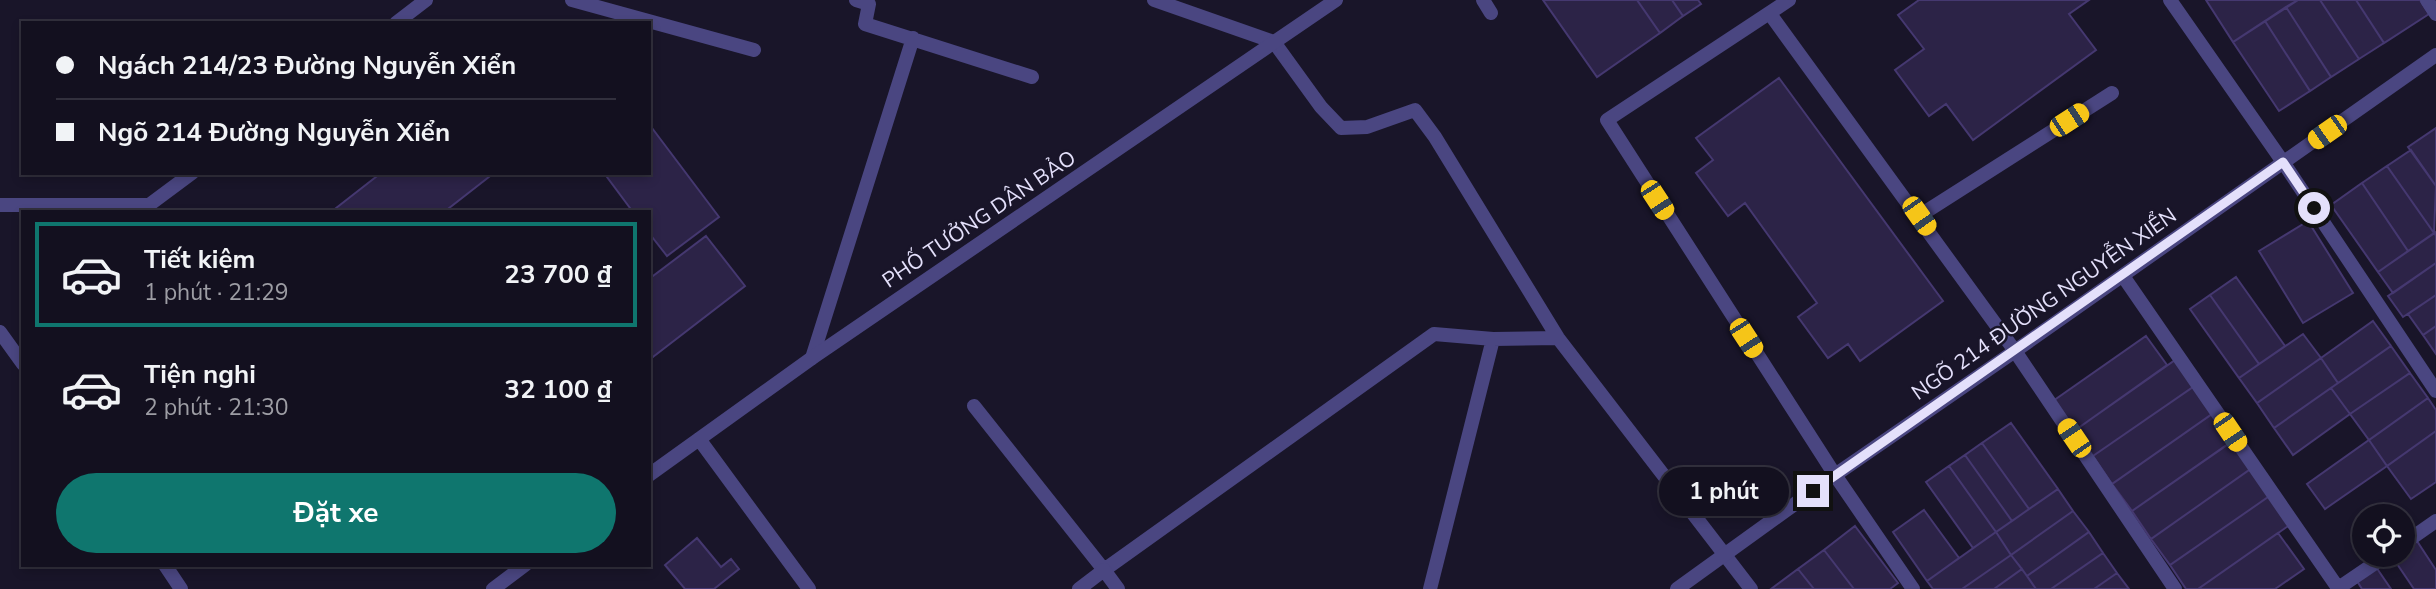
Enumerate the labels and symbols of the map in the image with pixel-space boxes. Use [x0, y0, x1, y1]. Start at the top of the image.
car [2046, 100, 2093, 140]
car [2304, 111, 2351, 153]
street label: PHỐ TƯỞNG DÂN BẢO [876, 142, 1081, 294]
car [1637, 177, 1678, 223]
route start [2298, 192, 2330, 224]
car [1899, 193, 1940, 239]
street label: NGÕ 214 ĐƯỜNG NGUYỄN XIỂN [1905, 200, 2182, 407]
car [1726, 315, 1767, 361]
car [2210, 409, 2251, 455]
car [2054, 415, 2095, 461]
callout: 1 phút [1659, 466, 1788, 516]
route end [1797, 475, 1829, 507]

